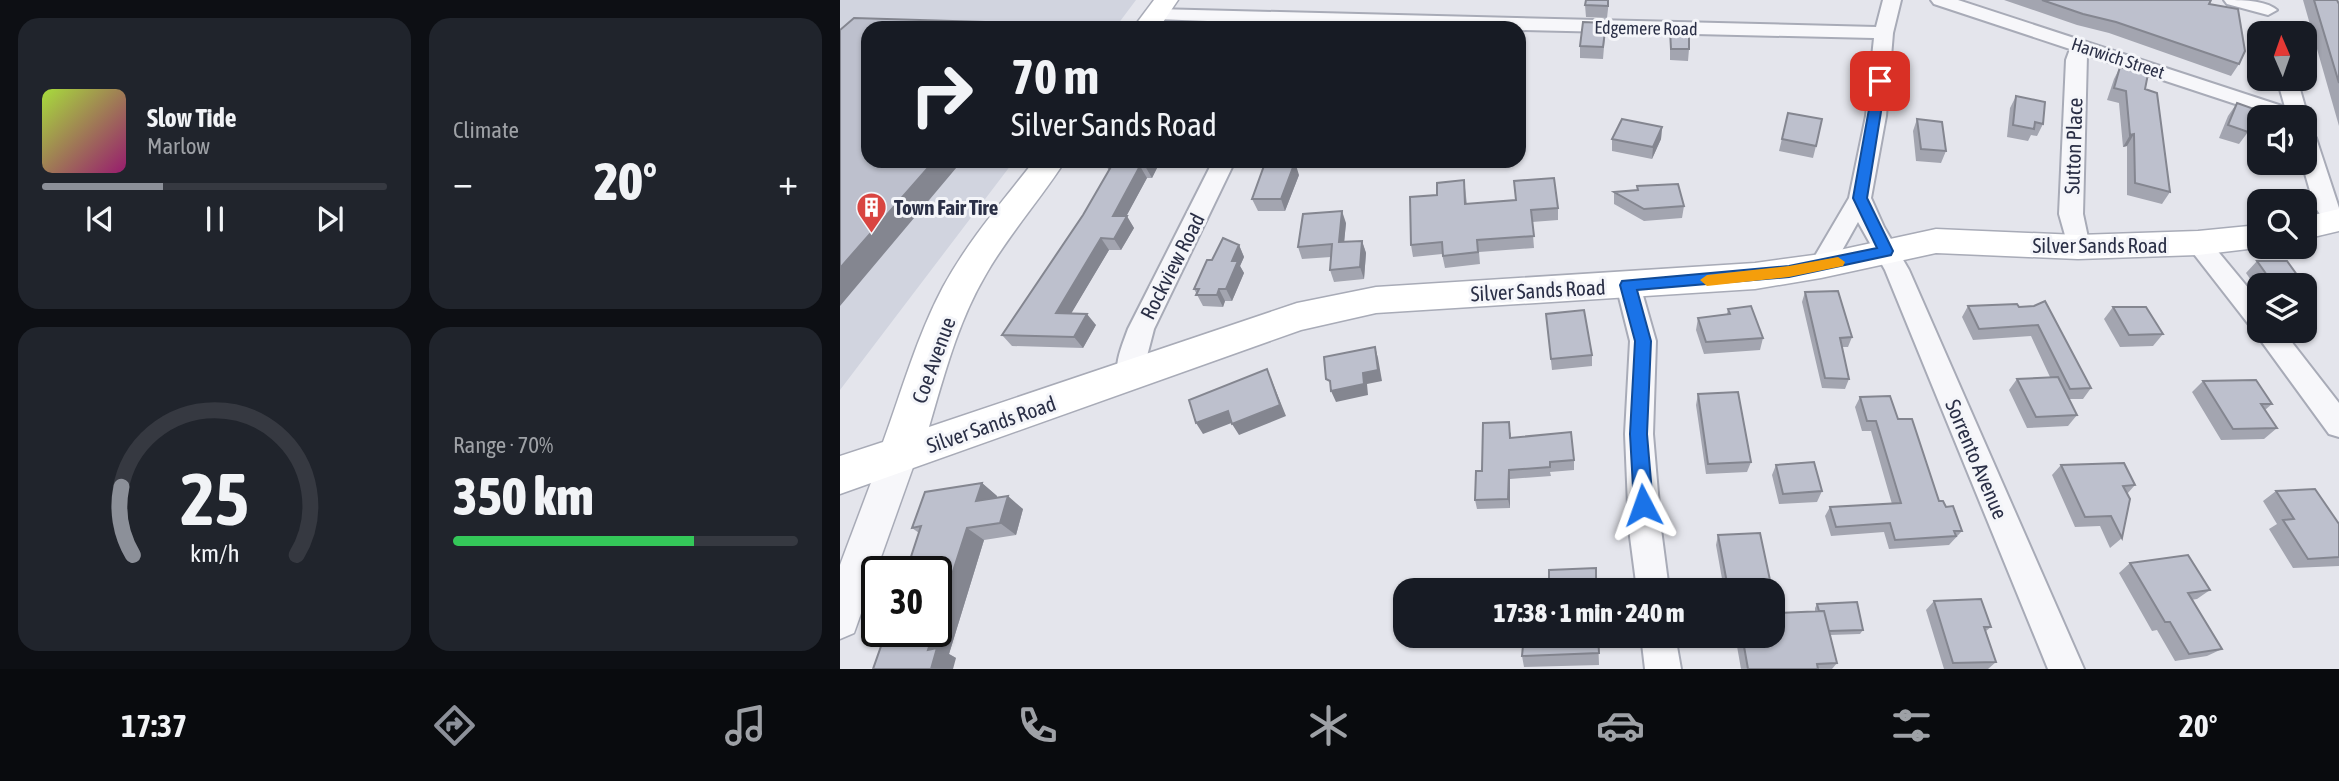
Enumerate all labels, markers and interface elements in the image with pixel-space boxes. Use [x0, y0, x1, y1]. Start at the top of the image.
street label: Edgemere Road [1594, 17, 1698, 39]
north arrow [2247, 21, 2317, 91]
map controls [2247, 21, 2317, 343]
street label: Harwich Street [2069, 33, 2167, 83]
text: 70 m [1011, 48, 1099, 104]
icon: right [896, 49, 987, 140]
pin [1850, 51, 1910, 111]
icon: arrive [1861, 62, 1899, 100]
street label: Sutton Place [2059, 97, 2087, 195]
text: Slow Tide [147, 103, 237, 133]
button: sound [2247, 105, 2317, 175]
text: Silver Sands Road [1011, 106, 1217, 143]
text: Climate [453, 117, 519, 143]
text: Marlow [147, 133, 210, 159]
text: 20° [594, 151, 657, 211]
text: − [453, 160, 473, 203]
text: + [778, 160, 798, 203]
button: search [2247, 189, 2317, 259]
building icon: Town Fair Tire [854, 190, 888, 234]
place label: Town Fair Tire [894, 195, 998, 219]
icon: previous [81, 200, 119, 238]
icon: pause [196, 200, 234, 238]
icon: next [311, 200, 349, 238]
street label: Rockview Road [1135, 209, 1209, 323]
street label: Silver Sands Road [2032, 233, 2168, 257]
button: layers [2247, 273, 2317, 343]
street label: Silver Sands Road [1470, 274, 1606, 306]
street label: Coe Avenue [906, 314, 960, 406]
street label: Silver Sands Road [923, 391, 1059, 457]
street label: Sorrento Avenue [1941, 396, 2013, 522]
text: Range · 70% [453, 432, 553, 458]
text: 25 [180, 457, 249, 540]
text: 350 km [453, 466, 594, 526]
position arrow [1606, 468, 1680, 542]
text: km/h [190, 539, 239, 567]
speed limit sign: 30 [861, 556, 952, 647]
text: 17:38 · 1 min · 240 m [1494, 598, 1684, 628]
icon: directions [430, 701, 479, 750]
icon: music [721, 701, 770, 750]
icon: phone [1013, 701, 1062, 750]
icon: climate [1304, 701, 1353, 750]
icon: car [1596, 701, 1645, 750]
icon: filters [1887, 701, 1936, 750]
text: 17:37 [121, 707, 187, 744]
text: 20° [2179, 707, 2218, 744]

